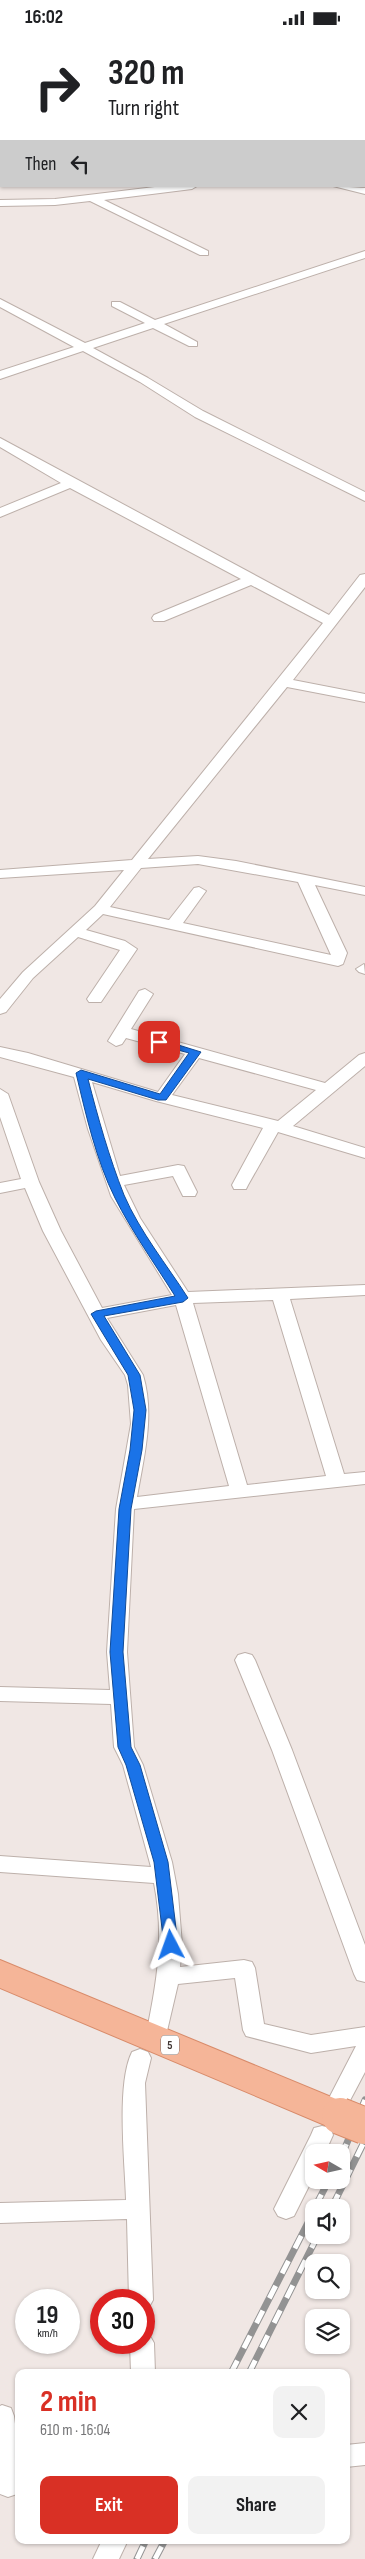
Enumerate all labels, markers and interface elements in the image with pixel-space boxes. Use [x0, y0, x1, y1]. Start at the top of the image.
text: 16:02 [25, 6, 63, 29]
text: 320 m [108, 52, 184, 95]
icon: right [25, 55, 90, 120]
text: Turn right [108, 95, 179, 122]
icon: left [66, 150, 94, 178]
text: Then [25, 153, 56, 176]
pin [138, 1021, 180, 1063]
icon: arrive [145, 1028, 173, 1056]
position arrow [144, 1918, 196, 1970]
road number: 5 [161, 2035, 179, 2055]
north arrow [305, 2144, 350, 2189]
map controls [305, 2144, 350, 2354]
button: sound [305, 2199, 350, 2244]
button: search [305, 2254, 350, 2299]
speed limit sign: 30 [90, 2289, 155, 2354]
text: 19 [37, 2300, 58, 2331]
button: layers [305, 2309, 350, 2354]
text: km/h [37, 2326, 58, 2341]
text: 2 min [40, 2384, 97, 2420]
button: close [273, 2386, 325, 2438]
text: 610 m · 16:04 [40, 2421, 110, 2440]
button: Exit [40, 2476, 178, 2534]
button: Share [188, 2476, 325, 2534]

